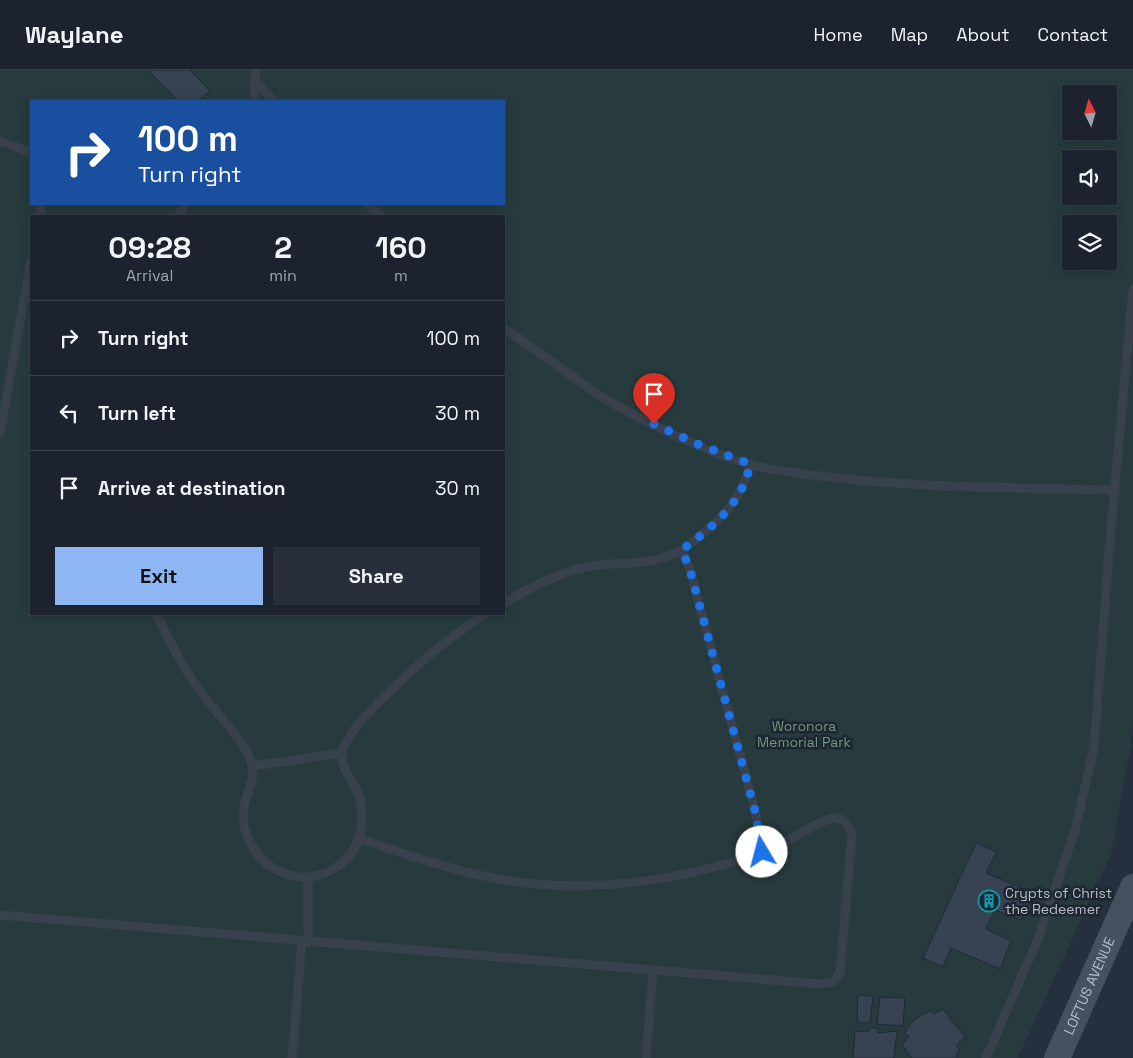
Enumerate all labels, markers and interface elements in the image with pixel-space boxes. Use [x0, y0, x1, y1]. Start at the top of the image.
text: Waylane [25, 19, 124, 50]
text: Home [814, 23, 863, 46]
text: Map [891, 23, 928, 46]
text: About [956, 23, 1010, 46]
text: Contact [1038, 23, 1108, 46]
north arrow [1062, 85, 1118, 140]
map controls [1062, 85, 1117, 270]
text: 100 m [138, 117, 238, 161]
icon: right [55, 120, 120, 185]
button: sound [1062, 150, 1117, 205]
text: Turn right [138, 160, 241, 188]
button: layers [1062, 215, 1117, 270]
text: 09:28 [108, 228, 191, 267]
text: 2 [274, 228, 292, 267]
text: 160 [375, 228, 427, 267]
text: Arrival [126, 265, 173, 286]
text: min [269, 265, 297, 286]
text: m [394, 265, 408, 286]
icon: right [55, 324, 83, 352]
text: Turn right [98, 326, 188, 351]
text: 100 m [426, 326, 480, 351]
pin [633, 373, 675, 424]
icon: arrive [640, 380, 668, 408]
icon: left [55, 399, 83, 427]
text: Turn left [98, 401, 176, 426]
text: 30 m [435, 401, 480, 426]
icon: arrive [55, 474, 83, 502]
text: Arrive at destination [98, 476, 286, 501]
text: 30 m [435, 476, 480, 501]
button: Exit [55, 547, 263, 605]
button: Share [273, 547, 480, 605]
park label: Woronora Memorial Park [757, 717, 851, 751]
position arrow [735, 825, 787, 877]
place label: Crypts of Christ the Redeemer [1005, 884, 1112, 918]
building icon: Crypts of Christ the Redeemer [977, 889, 1001, 913]
street label: LOFTUS AVENUE [1060, 934, 1119, 1037]

